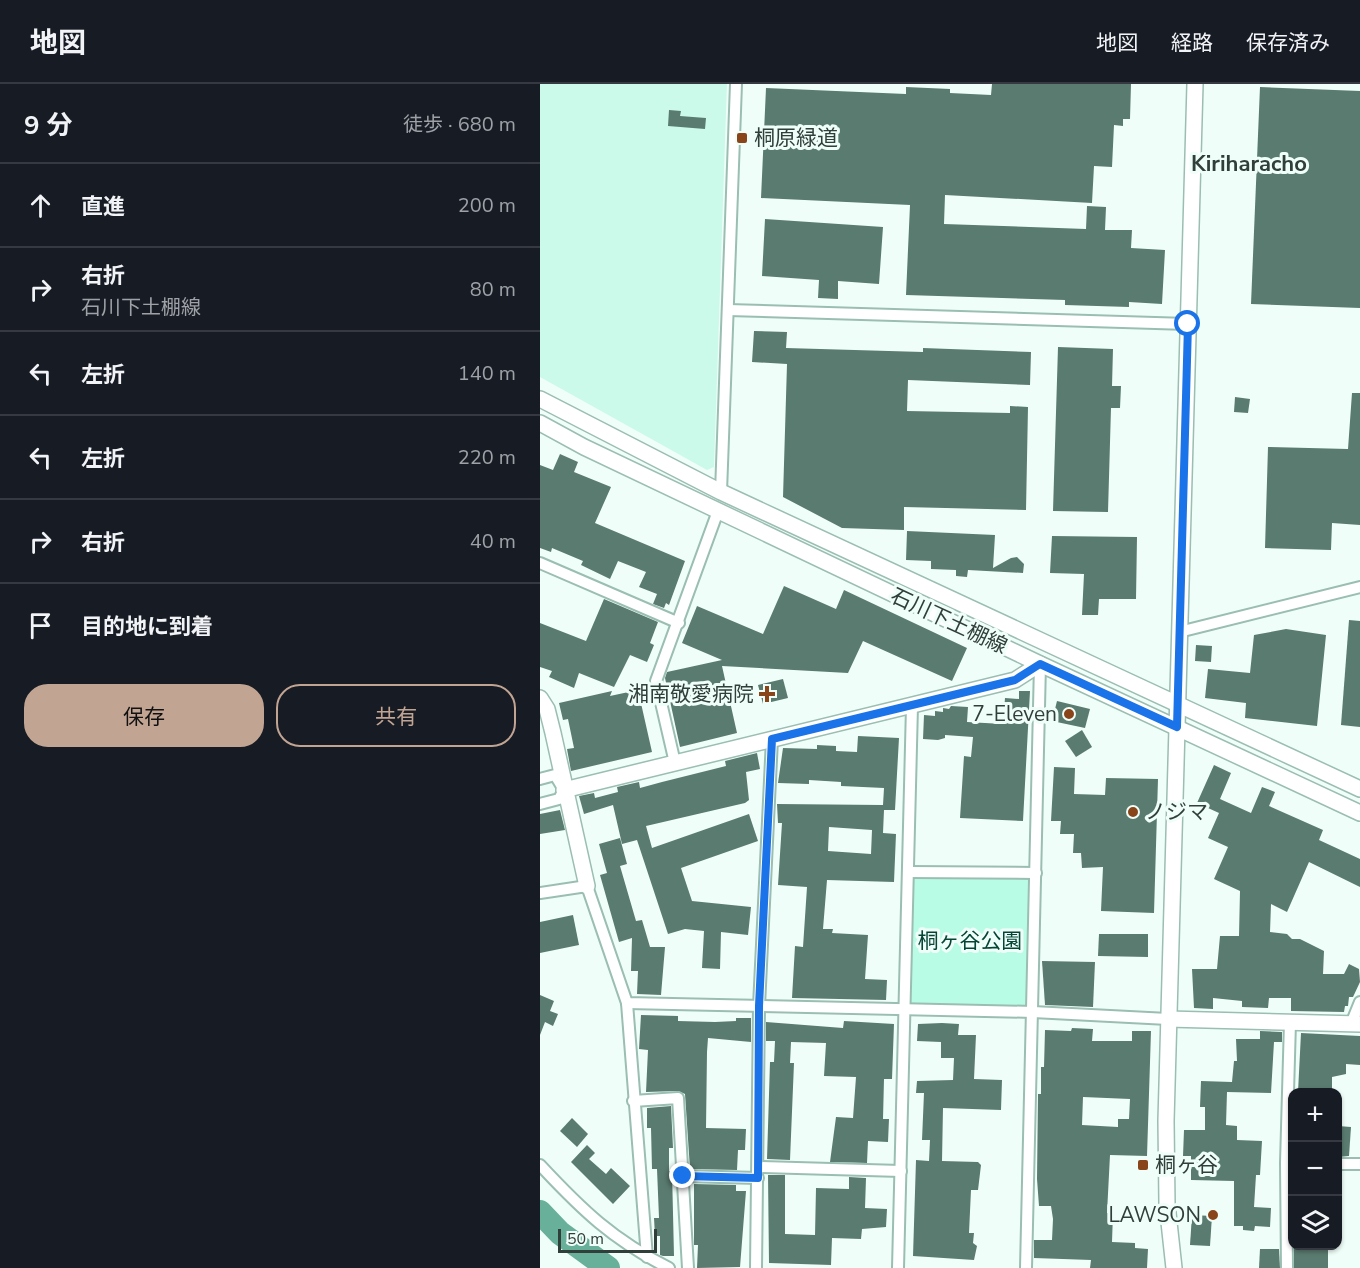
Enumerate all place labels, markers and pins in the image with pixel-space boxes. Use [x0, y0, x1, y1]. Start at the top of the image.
place label: 桐原緑道 [754, 124, 838, 152]
marker: 桐原緑道 [735, 131, 749, 145]
place label: 湘南敬愛病院 [628, 680, 754, 708]
marker: 湘南敬愛病院 [758, 685, 776, 703]
place label: 7-Eleven [972, 700, 1057, 728]
marker: 7-Eleven [1062, 707, 1076, 721]
place label: ノジマ [1145, 798, 1208, 826]
marker: ノジマ [1126, 805, 1140, 819]
place label: 桐ヶ谷 [1155, 1151, 1218, 1179]
marker: 桐ヶ谷 [1136, 1158, 1150, 1172]
place label: LAWSON [1108, 1201, 1201, 1229]
marker: LAWSON [1206, 1208, 1220, 1222]

